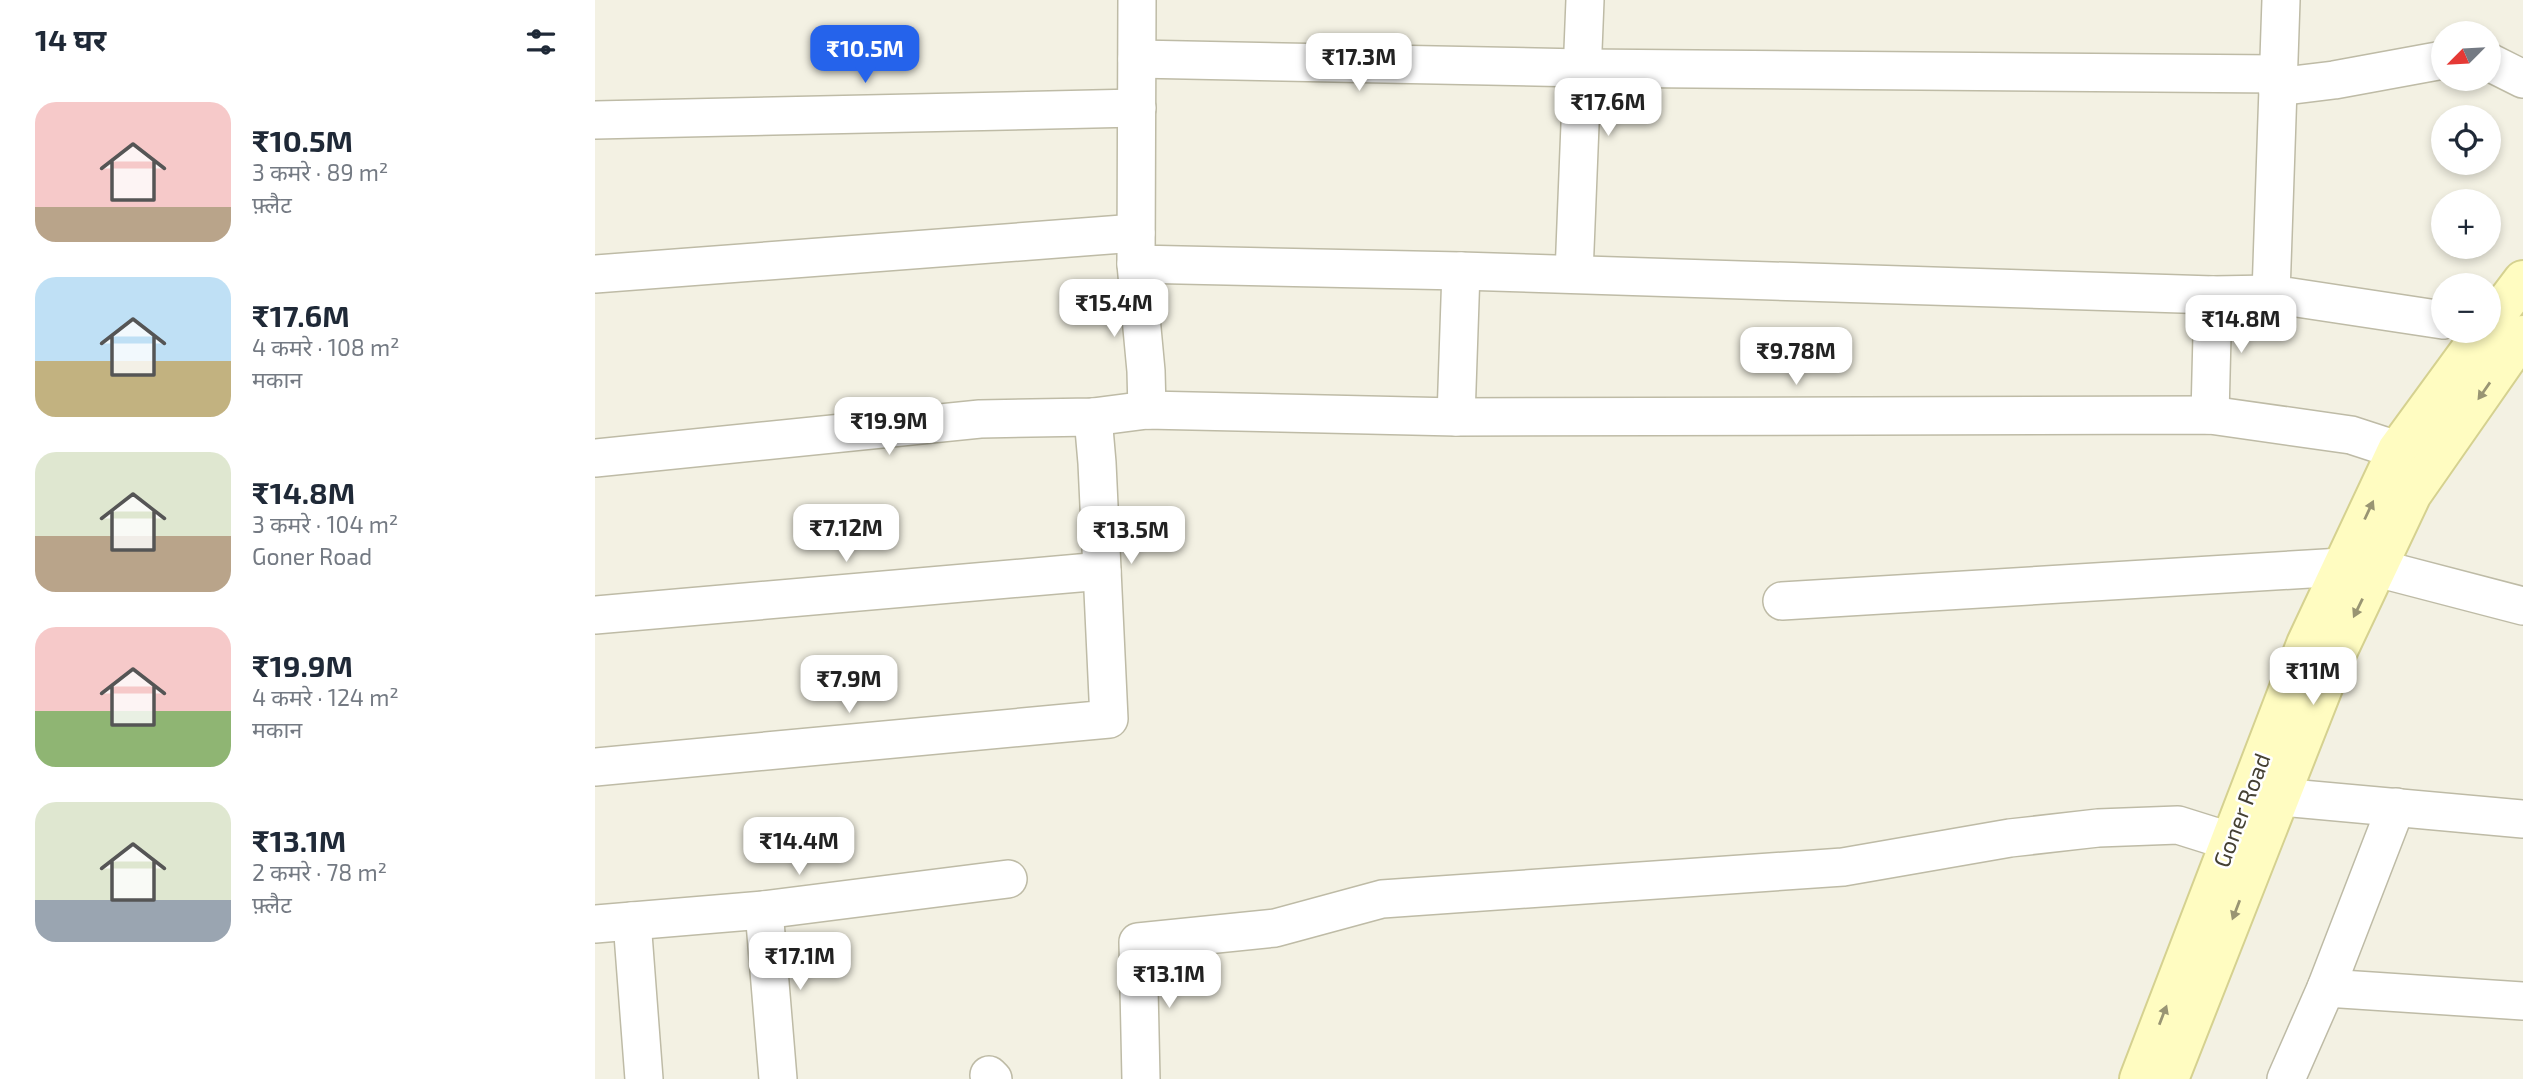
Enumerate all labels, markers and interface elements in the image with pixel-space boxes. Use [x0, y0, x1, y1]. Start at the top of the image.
text: 14 घर [35, 21, 106, 57]
north arrow [2431, 21, 2501, 91]
map controls [2431, 21, 2501, 343]
icon: filters [522, 23, 560, 61]
pin: ₹10.5M [808, 25, 922, 85]
text: ₹10.5M [826, 34, 904, 62]
pin: ₹17.3M [1302, 34, 1416, 93]
text: ₹17.3M [1322, 42, 1396, 70]
pin: ₹17.6M [1551, 78, 1665, 138]
text: ₹17.6M [1571, 87, 1645, 115]
button: locate [2431, 105, 2501, 175]
text: ₹10.5M [252, 122, 353, 158]
icon: home [91, 130, 175, 214]
text: 3 कमरे · 89 m² [252, 158, 388, 186]
button: + [2431, 189, 2501, 259]
text: फ़्लैट [252, 190, 292, 218]
button: − [2431, 273, 2501, 343]
pin: ₹15.4M [1057, 280, 1171, 339]
text: ₹15.4M [1075, 288, 1153, 316]
pin: ₹14.8M [2184, 296, 2298, 355]
text: ₹17.6M [252, 297, 350, 333]
text: ₹14.8M [2201, 304, 2281, 332]
icon: home [91, 305, 175, 389]
pin: ₹9.78M [1739, 328, 1853, 387]
text: 4 कमरे · 108 m² [252, 333, 400, 361]
text: ₹9.78M [1756, 336, 1836, 364]
text: मकान [252, 365, 302, 393]
one-way arrow [2477, 382, 2491, 400]
pin: ₹19.9M [832, 398, 946, 457]
text: ₹19.9M [850, 406, 928, 434]
text: ₹14.8M [252, 474, 355, 510]
icon: home [91, 480, 175, 564]
one-way arrow [2363, 500, 2374, 520]
pin: ₹7.12M [789, 504, 903, 564]
pin: ₹13.5M [1074, 506, 1188, 566]
text: 3 कमरे · 104 m² [252, 510, 398, 538]
text: ₹7.12M [809, 513, 883, 541]
text: ₹13.5M [1093, 515, 1169, 543]
text: Goner Road [252, 542, 372, 570]
one-way arrow [2352, 598, 2364, 618]
text: ₹19.9M [252, 647, 353, 683]
pin: ₹11M [2272, 648, 2354, 707]
icon: home [91, 655, 175, 739]
pin: ₹7.9M [800, 656, 898, 715]
text: ₹11M [2286, 656, 2340, 684]
text: ₹7.9M [816, 664, 882, 692]
text: 4 कमरे · 124 m² [252, 683, 399, 711]
text: मकान [252, 715, 302, 743]
street label: Goner Road [2206, 749, 2276, 871]
pin: ₹14.4M [742, 818, 856, 877]
text: ₹13.1M [252, 822, 346, 858]
text: ₹14.4M [759, 826, 839, 854]
icon: home [91, 830, 175, 914]
text: 2 कमरे · 78 m² [252, 858, 387, 886]
text: फ़्लैट [252, 890, 292, 918]
one-way arrow [2230, 899, 2241, 920]
pin: ₹17.1M [743, 932, 857, 992]
text: ₹17.1M [765, 941, 835, 969]
pin: ₹13.1M [1112, 950, 1226, 1010]
text: ₹13.1M [1133, 959, 1205, 987]
one-way arrow [2158, 1005, 2169, 1026]

